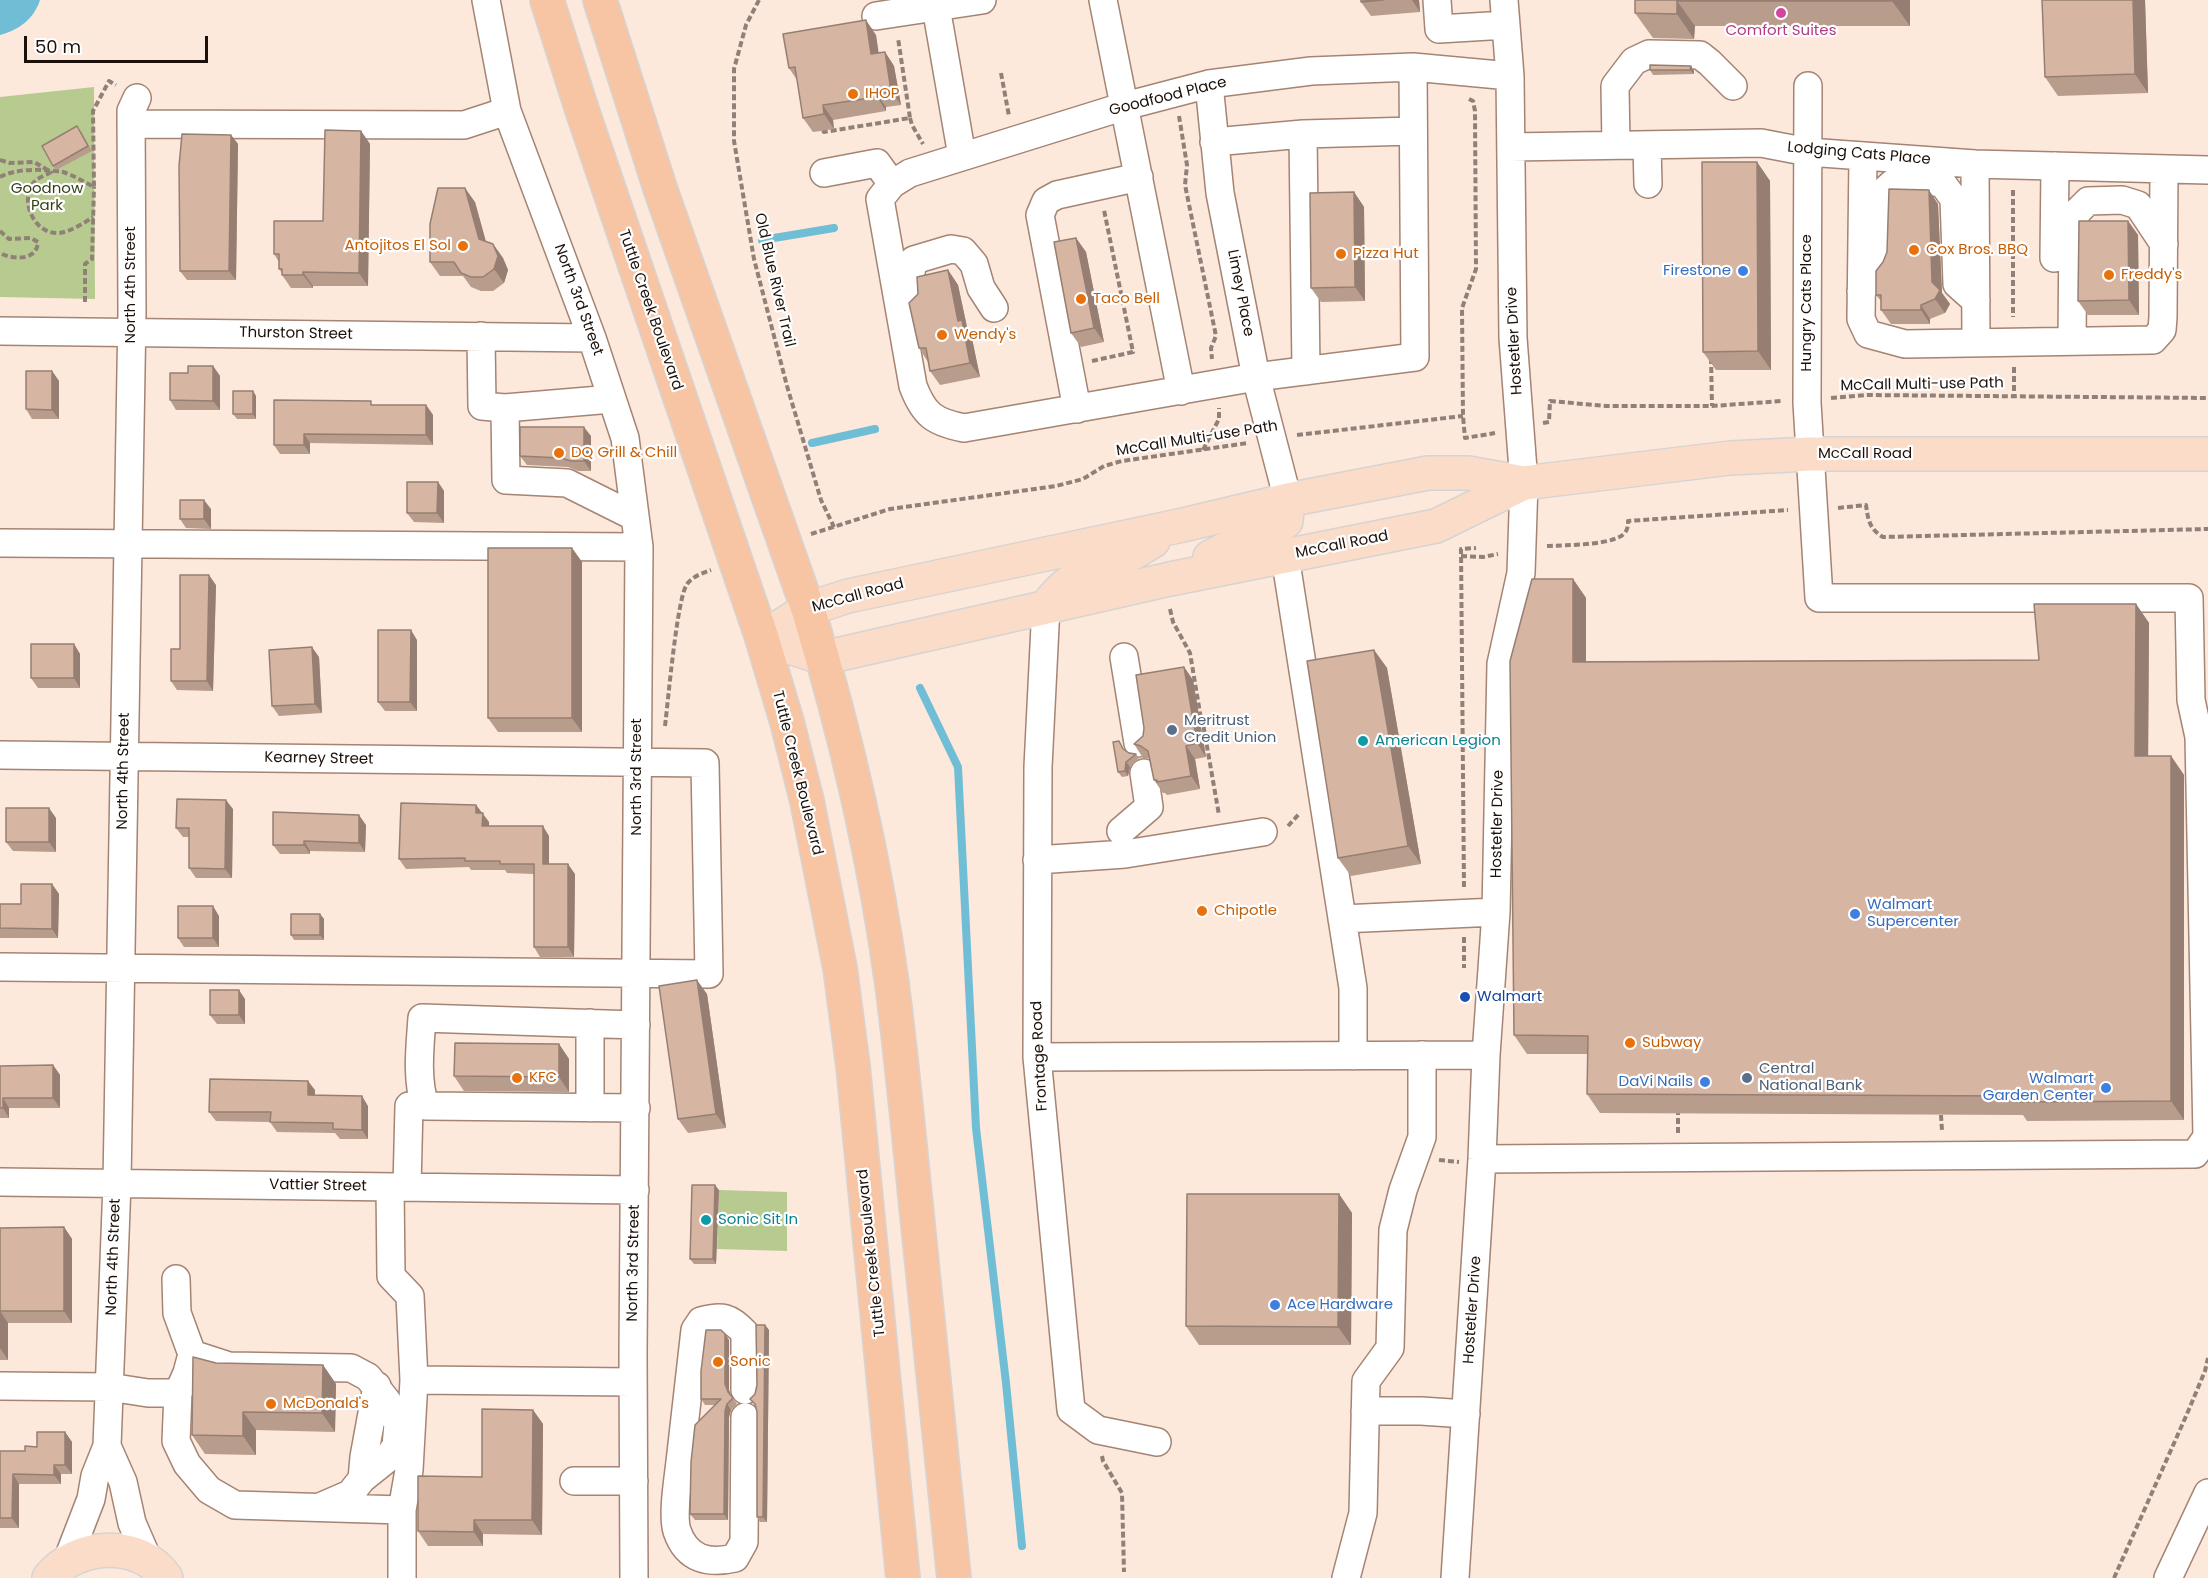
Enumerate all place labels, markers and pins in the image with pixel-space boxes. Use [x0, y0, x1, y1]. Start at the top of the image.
marker: Comfort Suites [1774, 6, 1788, 20]
place label: Comfort Suites [1726, 22, 1836, 40]
place label: IHOP [865, 85, 900, 103]
marker: IHOP [846, 87, 860, 101]
place label: Antojitos El Sol [344, 237, 451, 255]
marker: Antojitos El Sol [456, 239, 470, 253]
place label: Cox Bros. BBQ [1926, 241, 2028, 259]
marker: Cox Bros. BBQ [1907, 243, 1921, 257]
place label: Pizza Hut [1353, 245, 1419, 263]
marker: Pizza Hut [1334, 247, 1348, 261]
place label: Firestone [1663, 262, 1731, 280]
marker: Firestone [1736, 264, 1750, 278]
place label: Freddy's [2121, 266, 2182, 284]
marker: Freddy's [2102, 268, 2116, 282]
place label: Taco Bell [1093, 290, 1160, 308]
marker: Taco Bell [1074, 292, 1088, 306]
place label: Wendy's [954, 326, 1016, 344]
marker: Wendy's [935, 328, 949, 342]
place label: DQ Grill & Chill [571, 444, 677, 462]
marker: DQ Grill & Chill [552, 446, 566, 460]
place label: Meritrust Credit Union [1184, 712, 1276, 747]
marker: Meritrust Credit Union [1165, 723, 1179, 737]
place label: American Legion [1375, 732, 1501, 750]
marker: American Legion [1356, 734, 1370, 748]
place label: Walmart Supercenter [1867, 896, 1959, 931]
place label: Chipotle [1214, 902, 1277, 920]
marker: Chipotle [1195, 904, 1209, 918]
marker: Walmart Supercenter [1848, 907, 1862, 921]
place label: Walmart [1477, 988, 1542, 1006]
marker: Walmart [1458, 990, 1472, 1004]
place label: Subway [1642, 1034, 1701, 1052]
marker: Subway [1623, 1036, 1637, 1050]
place label: Central National Bank [1759, 1060, 1863, 1095]
place label: KFC [529, 1069, 557, 1087]
place label: Walmart Garden Center [1983, 1070, 2094, 1105]
marker: KFC [510, 1071, 524, 1085]
marker: Central National Bank [1740, 1071, 1754, 1085]
place label: DaVi Nails [1619, 1073, 1693, 1091]
marker: DaVi Nails [1698, 1075, 1712, 1089]
marker: Walmart Garden Center [2099, 1081, 2113, 1095]
place label: Sonic Sit In [718, 1211, 798, 1229]
marker: Sonic Sit In [699, 1213, 713, 1227]
place label: Ace Hardware [1287, 1296, 1393, 1314]
marker: Ace Hardware [1268, 1298, 1282, 1312]
place label: Sonic [730, 1353, 771, 1371]
marker: Sonic [711, 1355, 725, 1369]
place label: McDonald's [283, 1395, 369, 1413]
marker: McDonald's [264, 1397, 278, 1411]

